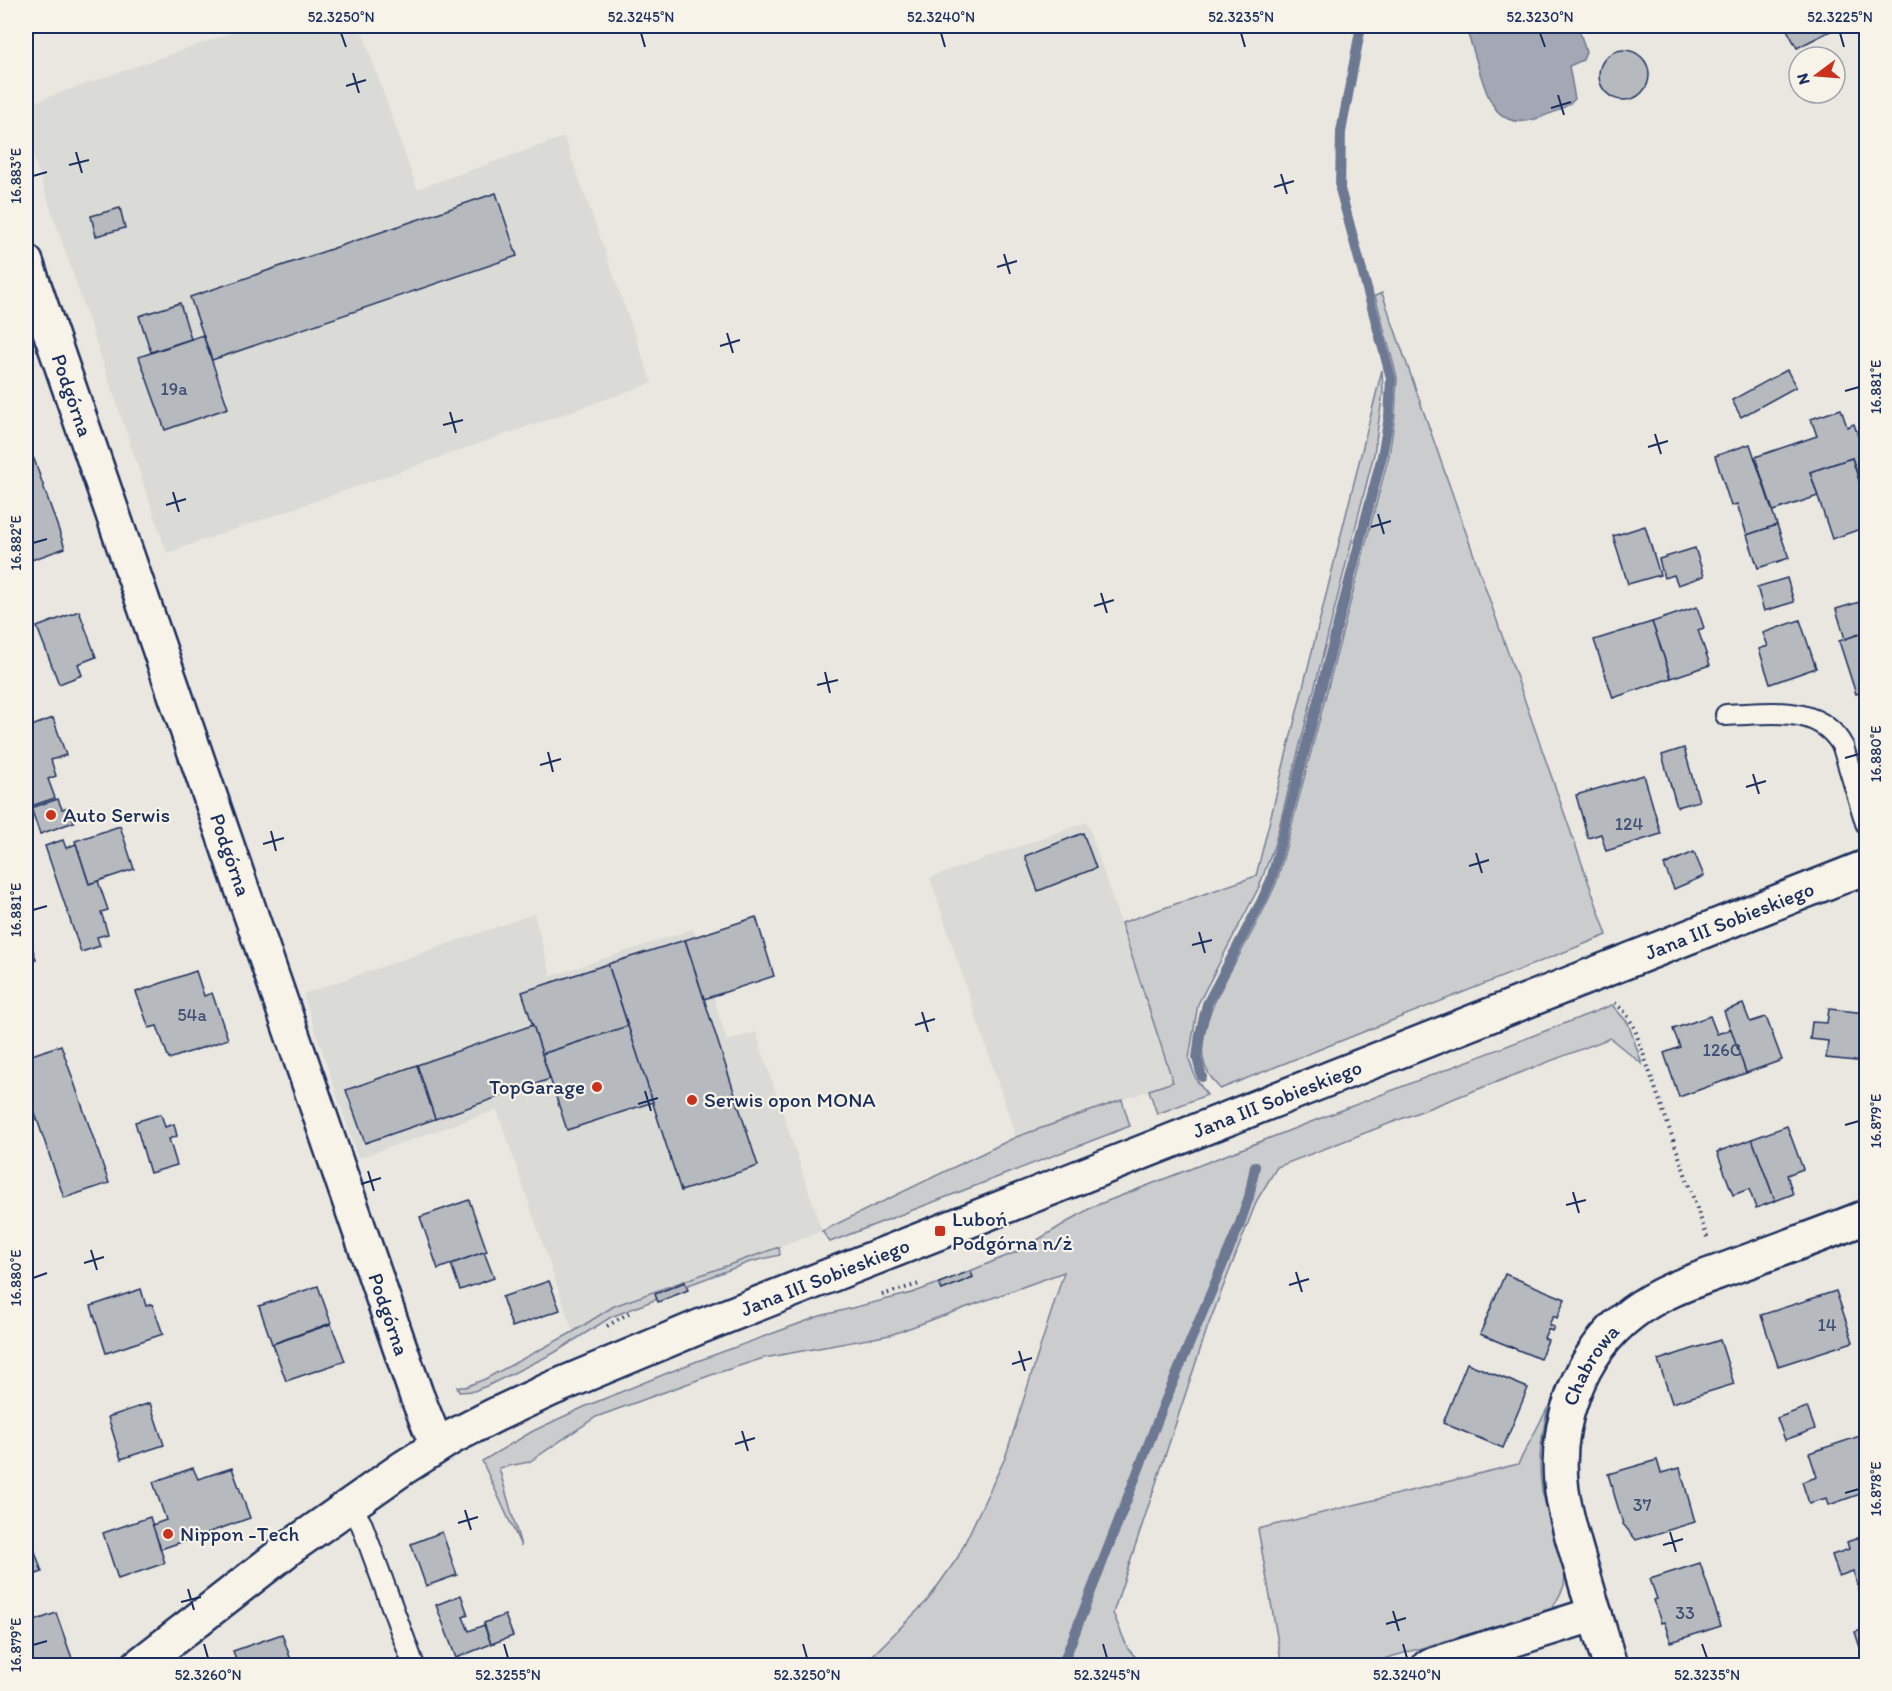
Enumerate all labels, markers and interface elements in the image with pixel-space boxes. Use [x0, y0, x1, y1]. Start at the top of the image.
text: 52.3250°N [307, 8, 375, 26]
text: 52.3245°N [608, 8, 674, 26]
text: 52.3240°N [907, 8, 975, 26]
text: 52.3235°N [1208, 8, 1274, 26]
text: 52.3230°N [1506, 8, 1574, 26]
text: 52.3225°N [1807, 8, 1873, 26]
north arrow [1787, 45, 1847, 105]
text: N [1792, 71, 1814, 87]
text: 16.883°E [7, 148, 25, 204]
street label: Podgórna [47, 351, 98, 440]
text: 16.881°E [1867, 360, 1885, 414]
house number: 19a [160, 378, 188, 400]
text: 16.882°E [7, 515, 25, 571]
text: 16.880°E [1867, 726, 1885, 782]
place label: Auto Serwis [63, 802, 170, 827]
marker: Auto Serwis [44, 808, 58, 822]
street label: Podgórna [205, 810, 256, 899]
house number: 124 [1615, 813, 1643, 835]
street label: Jana III Sobieskiego [1641, 876, 1817, 965]
text: 16.881°E [7, 883, 25, 937]
house number: 54a [177, 1004, 207, 1026]
house number: 126C [1703, 1039, 1741, 1061]
street label: Jana III Sobieskiego [1189, 1054, 1365, 1143]
place label: TopGarage [489, 1074, 585, 1099]
marker: TopGarage [590, 1080, 604, 1094]
place label: Serwis opon MONA [704, 1087, 876, 1112]
marker: Serwis opon MONA [685, 1093, 699, 1107]
text: 16.879°E [1867, 1094, 1885, 1148]
place label: Luboń Podgórna n/ż [952, 1206, 1072, 1255]
marker: Luboń Podgórna n/ż [933, 1224, 947, 1238]
street label: Jana III Sobieskiego [737, 1232, 913, 1321]
text: 16.880°E [7, 1250, 25, 1306]
street label: Podgórna [363, 1270, 415, 1359]
house number: 14 [1817, 1314, 1837, 1336]
street label: Chabrowa [1557, 1318, 1624, 1409]
text: 16.878°E [1867, 1461, 1885, 1517]
house number: 37 [1633, 1494, 1651, 1516]
place label: Nippon -Tech [180, 1521, 299, 1546]
marker: Nippon -Tech [161, 1527, 175, 1541]
house number: 33 [1675, 1602, 1695, 1624]
text: 16.879°E [7, 1618, 25, 1672]
text: 52.3260°N [174, 1666, 242, 1684]
text: 52.3255°N [475, 1666, 541, 1684]
text: 52.3250°N [773, 1666, 841, 1684]
text: 52.3245°N [1074, 1666, 1140, 1684]
text: 52.3240°N [1373, 1666, 1441, 1684]
text: 52.3235°N [1674, 1666, 1740, 1684]

